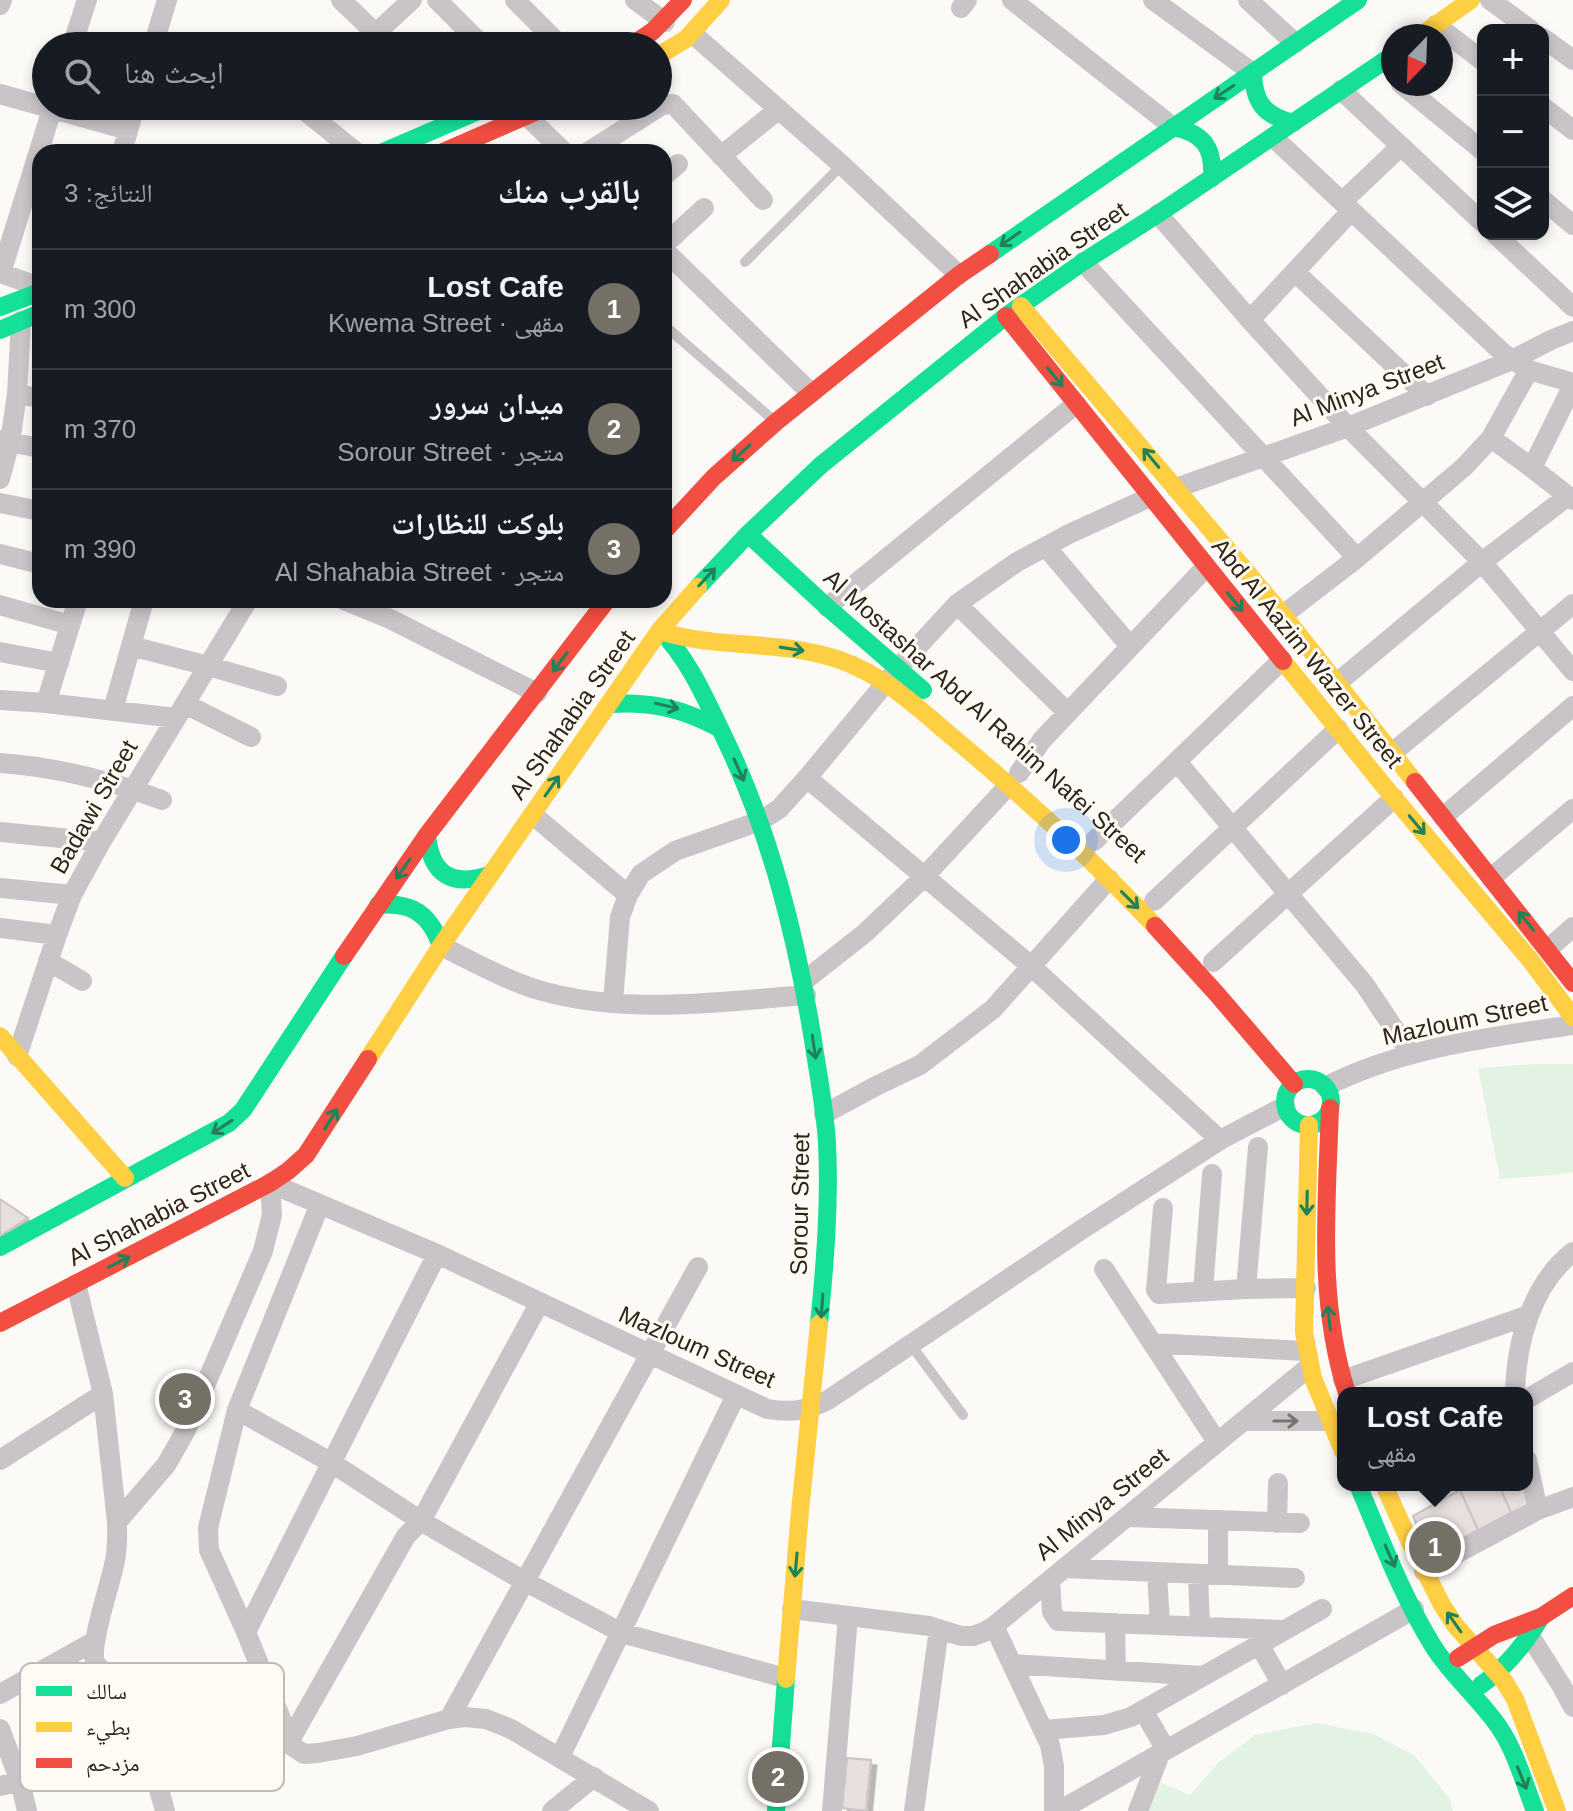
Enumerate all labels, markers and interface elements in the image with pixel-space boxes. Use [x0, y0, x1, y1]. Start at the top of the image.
north arrow [1381, 24, 1453, 96]
map controls [1477, 24, 1549, 240]
button: + [1477, 24, 1549, 96]
search box [32, 32, 672, 120]
icon: search [60, 54, 104, 98]
text: ابحث هنا [124, 56, 224, 89]
one-way arrow [1214, 84, 1236, 100]
button: − [1477, 96, 1549, 168]
button: layers [1477, 168, 1549, 240]
text: بالقرب منك [498, 172, 640, 210]
text: النتائج: 3 [64, 178, 153, 208]
street label: Al Shahabia Street [953, 196, 1133, 333]
one-way arrow [999, 231, 1022, 247]
text: Lost Cafe [427, 270, 564, 303]
text: 300 m [64, 294, 136, 324]
text: 1 [607, 294, 621, 324]
text: مقهى · Kwema Street [328, 308, 564, 338]
street label: Al Minya Street [1286, 348, 1448, 431]
one-way arrow [1046, 366, 1063, 387]
text: ميدان سرور [430, 387, 564, 420]
text: 370 m [64, 414, 136, 444]
text: 2 [607, 414, 621, 444]
text: متجر · Sorour Street [337, 437, 564, 467]
one-way arrow [731, 444, 751, 462]
one-way arrow [1142, 449, 1160, 469]
text: بلوكت للنظارات [391, 507, 564, 540]
street label: Abd Al Aazim Wazer Street [1207, 533, 1408, 773]
text: 390 m [64, 534, 136, 564]
text: 3 [607, 534, 621, 564]
text: متجر · Al Shahabia Street [275, 557, 564, 587]
street label: Al Mostashar Abd Al Rahim Nafei Street [819, 564, 1152, 868]
one-way arrow [697, 567, 716, 587]
one-way arrow [1226, 591, 1244, 612]
street label: Al Shahabia Street [503, 625, 640, 804]
one-way arrow [778, 642, 804, 657]
one-way arrow [551, 651, 568, 672]
one-way arrow [653, 699, 679, 714]
street label: Badawi Street [45, 735, 143, 878]
one-way arrow [732, 758, 747, 782]
one-way arrow [544, 775, 561, 797]
one-way arrow [1408, 814, 1426, 835]
your location [1046, 820, 1086, 860]
one-way arrow [395, 858, 411, 880]
one-way arrow [1120, 890, 1139, 909]
one-way arrow [1517, 911, 1535, 932]
street label: Mazloum Street [1380, 989, 1550, 1050]
one-way arrow [807, 1034, 822, 1059]
one-way arrow [323, 1108, 339, 1131]
one-way arrow [211, 1118, 233, 1135]
street label: Sorour Street [785, 1132, 814, 1276]
street label: Al Shahabia Street [63, 1156, 254, 1271]
one-way arrow [1300, 1189, 1315, 1216]
one-way arrow [107, 1253, 130, 1269]
one-way arrow [814, 1292, 829, 1319]
street label: Mazloum Street [615, 1300, 780, 1393]
one-way arrow [1321, 1305, 1336, 1331]
pin: 3 [159, 1369, 211, 1429]
popup [1337, 1387, 1533, 1491]
text: Lost Cafe [1367, 1400, 1503, 1433]
one-way arrow [1272, 1413, 1299, 1429]
text: مقهى [1367, 1438, 1416, 1468]
street label: Al Minya Street [1030, 1442, 1174, 1565]
pin: 1 [1409, 1517, 1461, 1577]
one-way arrow [1383, 1544, 1398, 1568]
one-way arrow [788, 1551, 803, 1577]
one-way arrow [1446, 1612, 1462, 1634]
legend [20, 1663, 284, 1791]
text: سالك [86, 1679, 127, 1704]
text: بطيء [86, 1715, 131, 1745]
pin: 2 [752, 1747, 804, 1807]
text: مزدحم [86, 1751, 140, 1778]
one-way arrow [1516, 1765, 1530, 1790]

